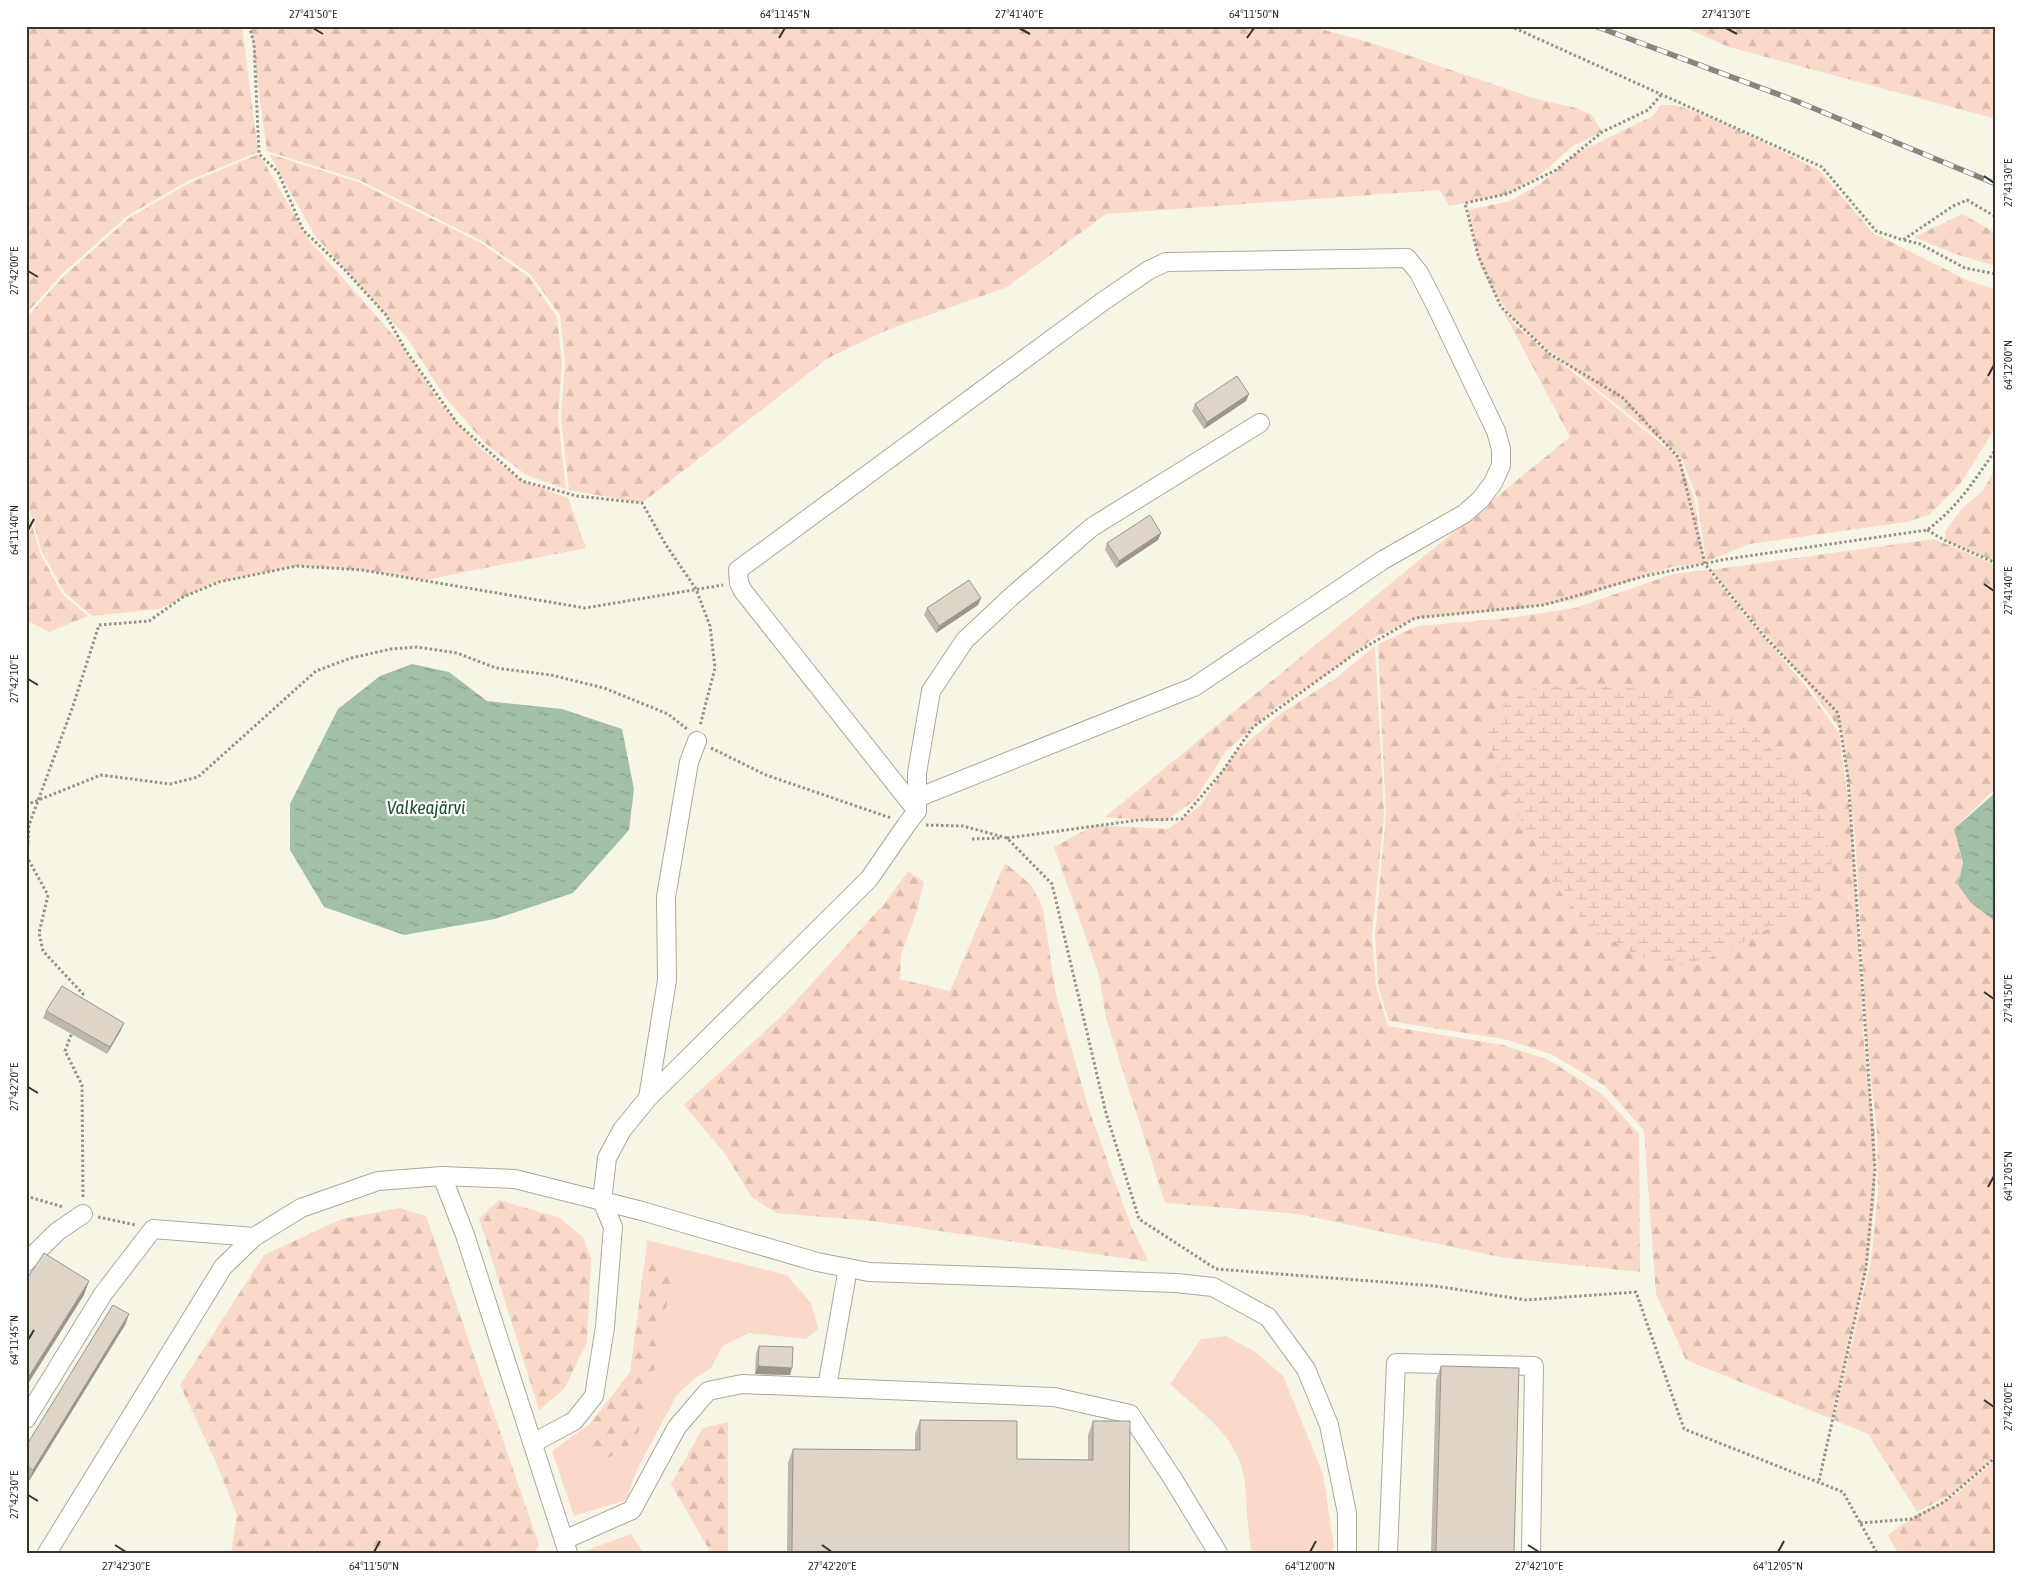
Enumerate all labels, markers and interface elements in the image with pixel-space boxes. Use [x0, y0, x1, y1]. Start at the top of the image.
text: 27°41'50"E [289, 7, 337, 21]
text: 64°11'45"N [760, 7, 810, 21]
text: 27°41'40"E [995, 7, 1043, 21]
text: 64°11'50"N [1229, 7, 1279, 21]
text: 27°41'30"E [1702, 7, 1750, 21]
text: 27°41'30"E [2001, 159, 2015, 207]
text: 27°42'00"E [7, 247, 21, 295]
text: 64°12'00"N [2001, 340, 2015, 390]
text: 64°11'40"N [7, 505, 21, 555]
text: 27°41'40"E [2001, 567, 2015, 615]
text: 27°42'10"E [7, 655, 21, 703]
water label: Valkeajärvi [387, 796, 465, 818]
text: 27°41'50"E [2001, 975, 2015, 1023]
text: 27°42'20"E [7, 1063, 21, 1111]
text: 64°12'05"N [2001, 1151, 2015, 1201]
text: 64°11'45"N [7, 1315, 21, 1365]
text: 27°42'00"E [2001, 1383, 2015, 1431]
text: 27°42'30"E [7, 1471, 21, 1519]
text: 27°42'30"E [102, 1559, 150, 1573]
text: 64°11'50"N [349, 1559, 399, 1573]
text: 27°42'20"E [808, 1559, 856, 1573]
text: 64°12'00"N [1285, 1559, 1335, 1573]
text: 27°42'10"E [1515, 1559, 1563, 1573]
text: 64°12'05"N [1753, 1559, 1803, 1573]

